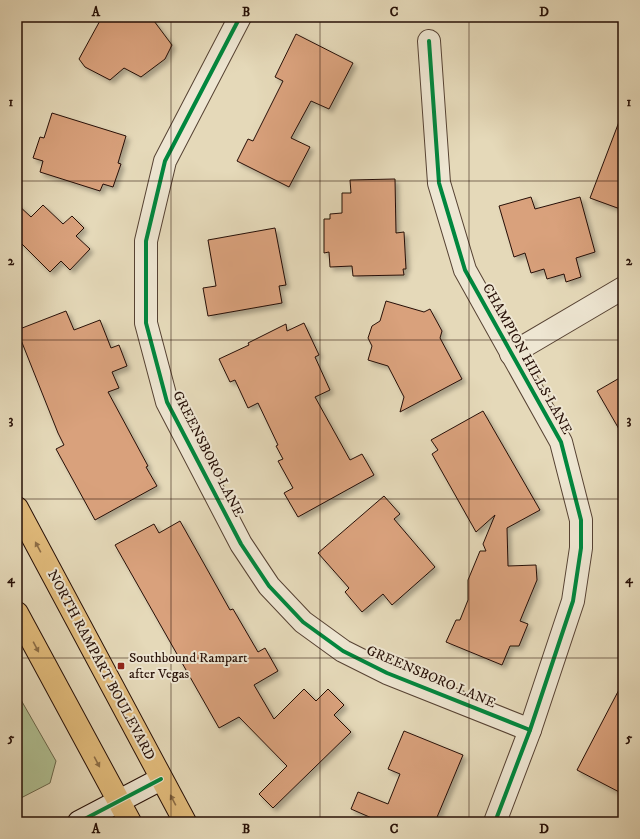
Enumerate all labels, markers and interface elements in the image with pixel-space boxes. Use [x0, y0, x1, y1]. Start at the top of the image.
text: A [91, 4, 101, 20]
text: B [242, 4, 250, 20]
text: C [390, 4, 399, 20]
text: D [539, 4, 549, 20]
text: 1 [9, 94, 14, 110]
text: 1 [627, 94, 632, 110]
text: 2 [8, 253, 15, 269]
text: 2 [626, 253, 633, 269]
street label: CHAMPION HILLS LANE [478, 281, 576, 438]
street label: GREENSBORO LANE [168, 388, 248, 520]
text: 3 [9, 412, 14, 428]
text: 3 [627, 412, 632, 428]
one-way arrow [34, 541, 41, 553]
street label: NORTH RAMPART BOULEVARD [43, 567, 159, 763]
text: 4 [6, 571, 15, 588]
text: 4 [624, 571, 633, 588]
one-way arrow [32, 642, 39, 653]
street label: GREENSBORO LANE [363, 642, 499, 712]
place label: Southbound Rampart after Vegas [129, 649, 248, 683]
marker: Southbound Rampart after Vegas [116, 661, 126, 671]
text: 5 [7, 730, 15, 746]
text: 5 [625, 730, 633, 746]
one-way arrow [94, 756, 101, 768]
one-way arrow [170, 795, 176, 806]
text: A [91, 821, 101, 837]
text: B [242, 821, 250, 837]
text: C [390, 821, 399, 837]
text: D [539, 821, 549, 837]

